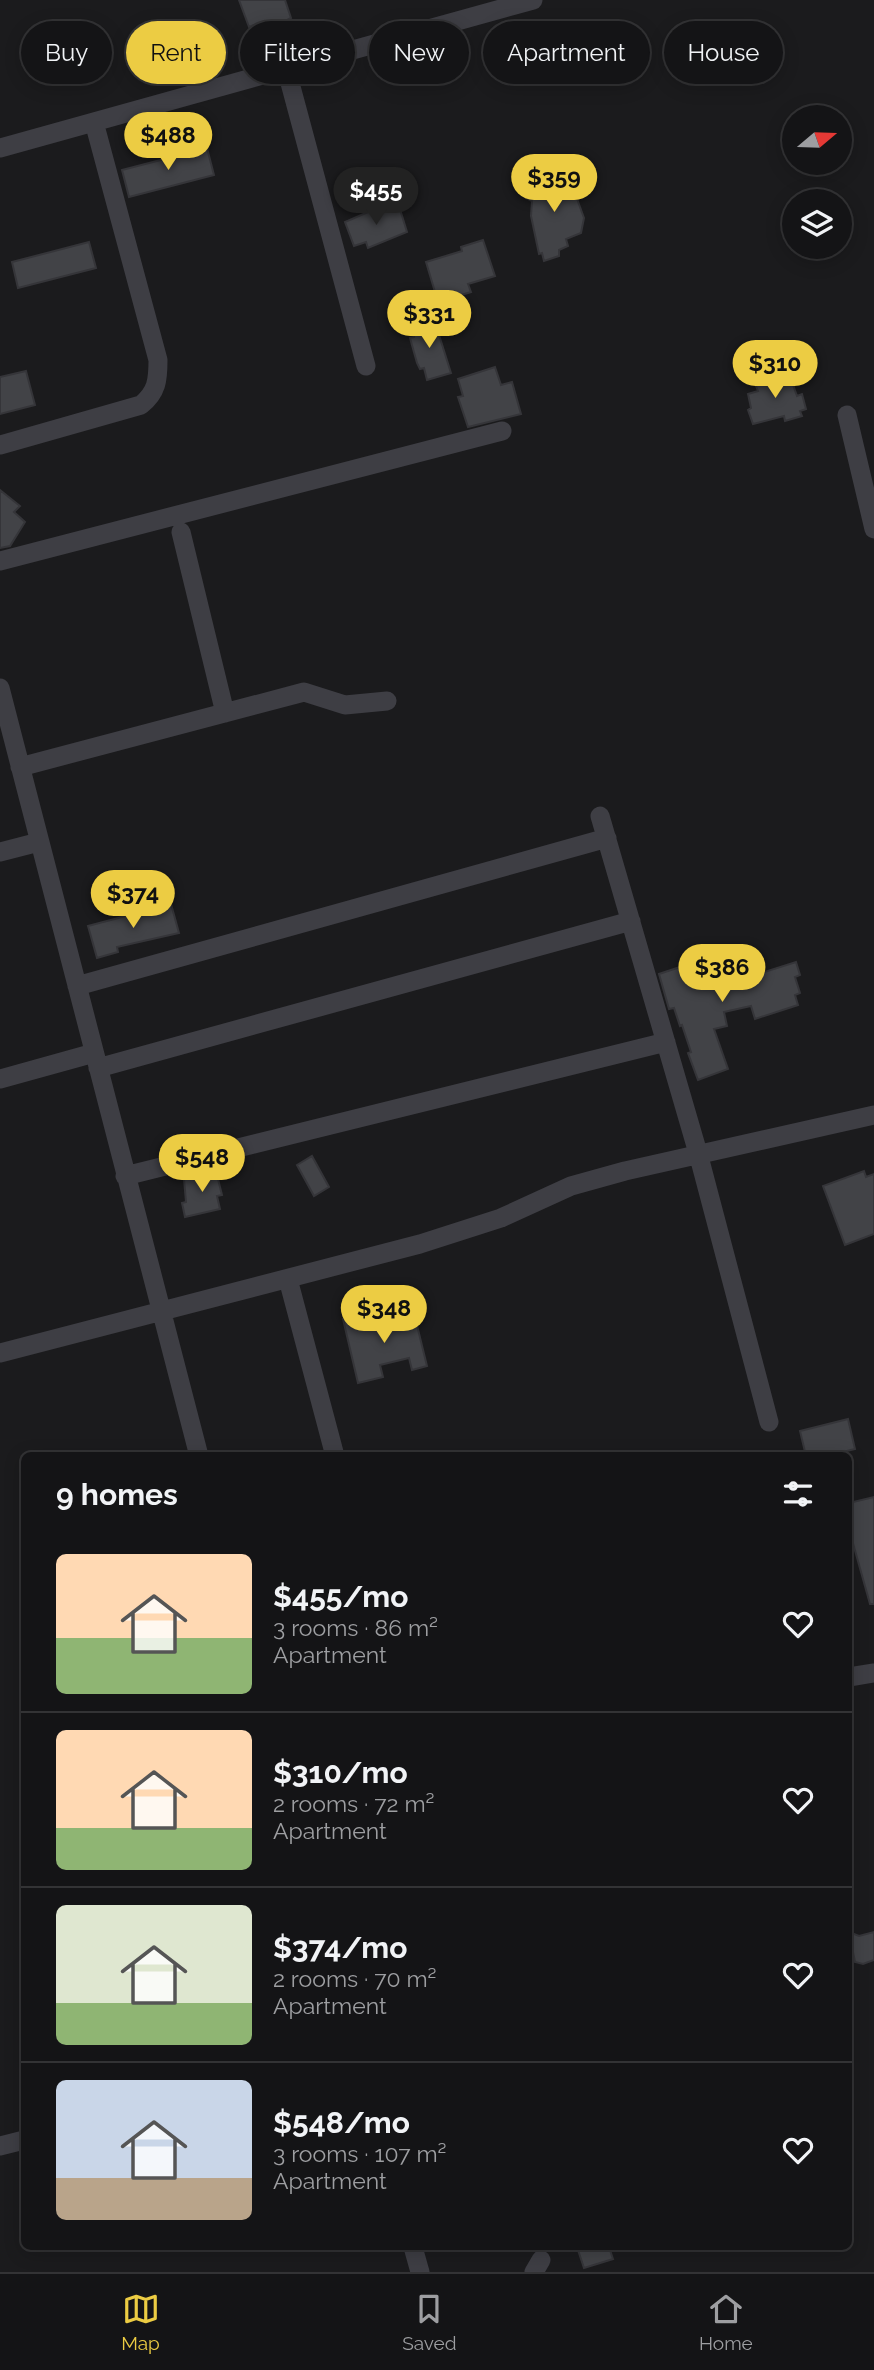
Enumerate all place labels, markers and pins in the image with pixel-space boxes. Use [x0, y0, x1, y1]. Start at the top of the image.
pin: $488 [127, 113, 209, 172]
pin: $359 [513, 154, 595, 214]
pin: $455 [335, 168, 417, 227]
pin: $331 [388, 290, 470, 350]
pin: $310 [734, 340, 816, 400]
pin: $374 [92, 870, 174, 930]
pin: $386 [681, 944, 763, 1004]
pin: $548 [161, 1134, 243, 1194]
pin: $348 [343, 1286, 425, 1345]

